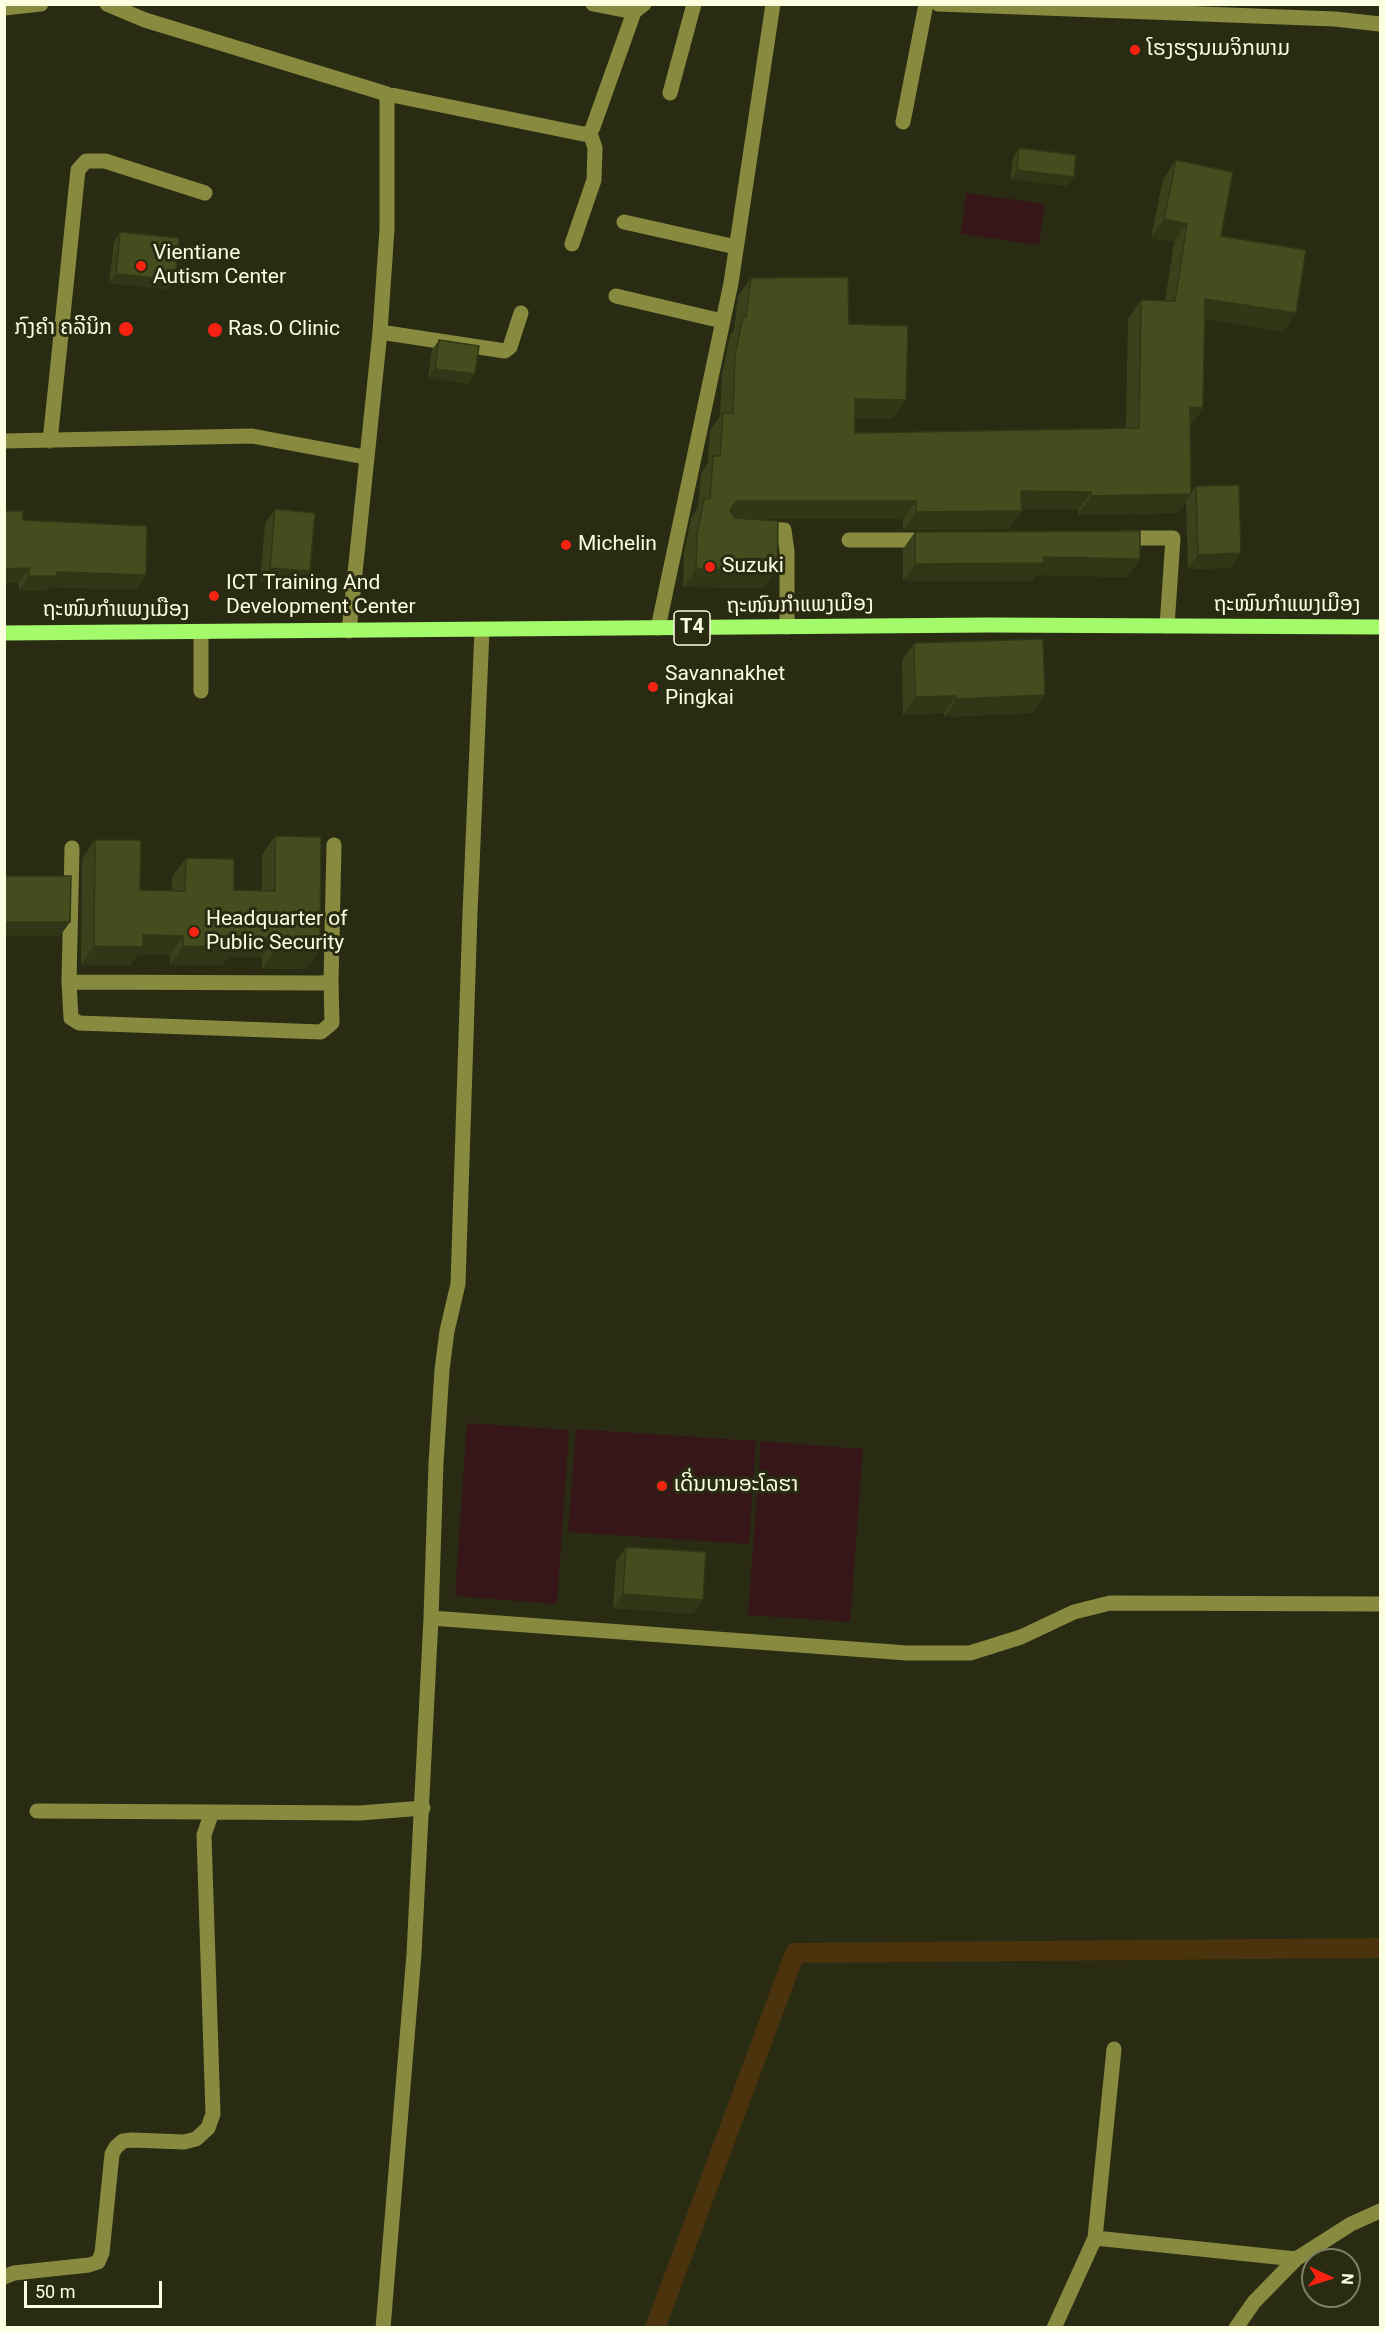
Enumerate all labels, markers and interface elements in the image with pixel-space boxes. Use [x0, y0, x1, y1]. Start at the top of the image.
place label: ໂຮງຮຽນເມຈິກພາມ [1147, 37, 1290, 63]
marker: ໂຮງຮຽນເມຈິກພາມ [1128, 43, 1142, 57]
place label: Vientiane Autism Center [153, 241, 286, 291]
marker: Vientiane Autism Center [134, 259, 148, 273]
place label: ກົງຄຳ ຄລີນິກ [15, 316, 112, 342]
place label: Ras.O Clinic [228, 317, 340, 343]
marker: ກົງຄຳ ຄລີນິກ [117, 320, 135, 338]
marker: Ras.O Clinic [206, 321, 224, 339]
place label: Michelin [578, 532, 657, 558]
marker: Michelin [559, 538, 573, 552]
place label: Suzuki [722, 554, 784, 580]
marker: Suzuki [703, 560, 717, 574]
place label: ICT Training And Development Center [226, 571, 416, 621]
marker: ICT Training And Development Center [207, 589, 221, 603]
street label: ຖະໜົນກຳແພງເມືອງ [726, 592, 874, 620]
street label: ຖະໜົນກຳແພງເມືອງ [1213, 593, 1361, 619]
street label: ຖະໜົນກຳແພງເມືອງ [42, 598, 190, 624]
road number: T4 [674, 611, 710, 645]
place label: Savannakhet Pingkai [665, 662, 785, 712]
marker: Savannakhet Pingkai [646, 680, 660, 694]
place label: Headquarter of Public Security [206, 907, 348, 957]
marker: Headquarter of Public Security [187, 925, 201, 939]
place label: ເດີ່ນບານອະໂລຮາ [674, 1473, 798, 1499]
marker: ເດີ່ນບານອະໂລຮາ [655, 1479, 669, 1493]
north arrow [1301, 2248, 1361, 2308]
scale bar [27, 2269, 165, 2307]
text: N [1338, 2273, 1357, 2285]
text: 50 m [35, 2281, 75, 2302]

